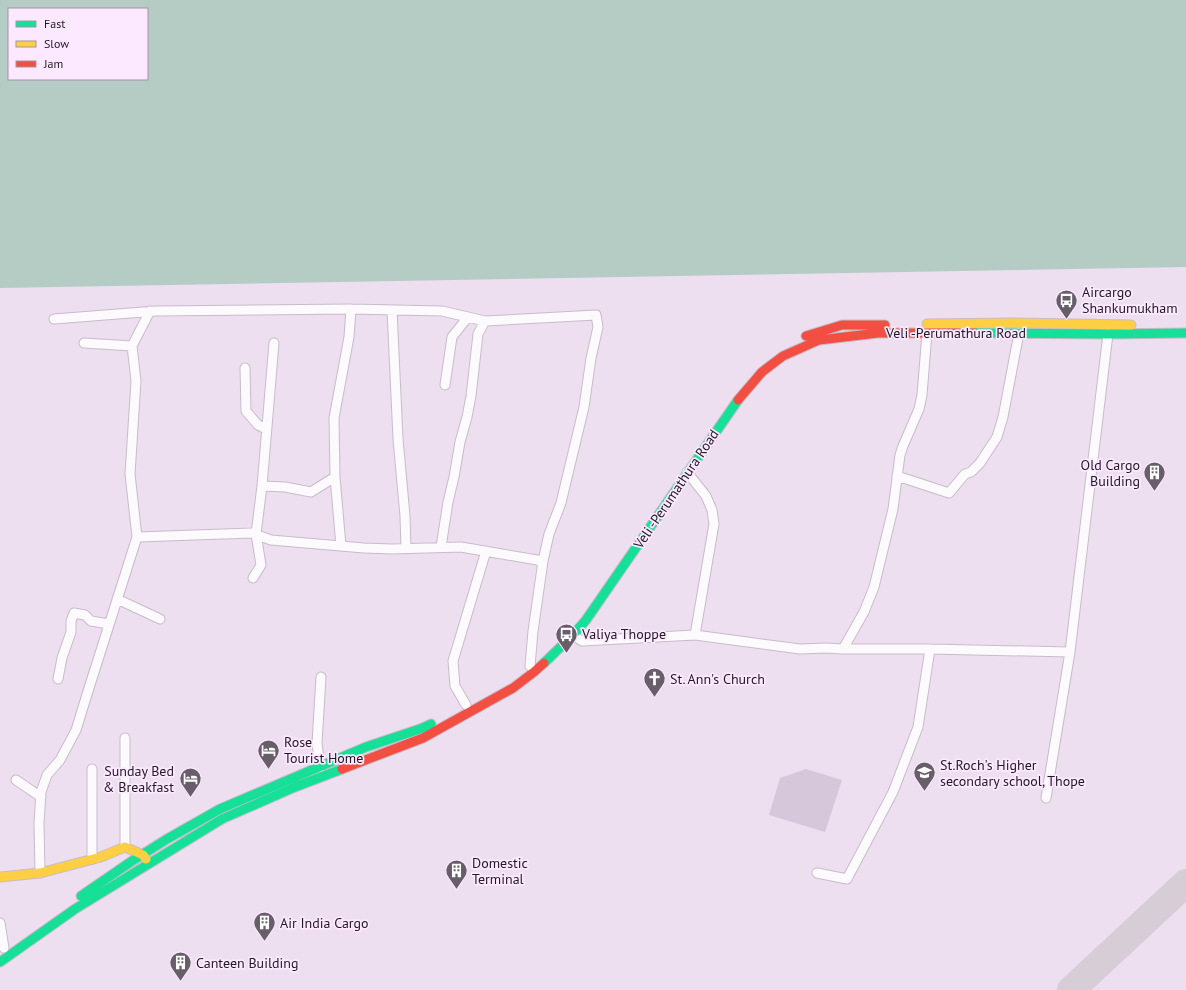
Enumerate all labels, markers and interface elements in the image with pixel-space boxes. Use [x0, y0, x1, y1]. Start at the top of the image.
legend [8, 8, 148, 80]
text: Fast [44, 16, 65, 31]
text: Slow [44, 36, 69, 51]
text: Jam [43, 56, 63, 71]
place label: Aircargo Shankumukham [1082, 283, 1178, 317]
bus stop icon: Aircargo Shankumukham [1053, 287, 1079, 320]
street label: Veli -Perumathura Road [885, 324, 1026, 342]
street label: Veli -Perumathura Road [629, 426, 723, 553]
place label: Old Cargo Building [1081, 456, 1140, 490]
building icon: Old Cargo Building [1142, 460, 1168, 493]
bus stop icon: Valiya Thoppe [554, 621, 580, 654]
place label: Valiya Thoppe [581, 625, 666, 643]
church icon: St. Ann's Church [642, 666, 668, 699]
place label: St. Ann's Church [670, 670, 765, 688]
place label: Rose Tourist Home [284, 733, 363, 767]
hotel icon: Rose Tourist Home [256, 737, 282, 770]
place label: St.Roch's Higher secondary school, Thope [940, 756, 1085, 790]
school or university icon: St.Roch's Higher secondary school, Thope [912, 760, 938, 793]
place label: Sunday Bed & Breakfast [103, 762, 174, 796]
hotel icon: Sunday Bed & Breakfast [177, 766, 203, 799]
place label: Domestic Terminal [472, 854, 528, 888]
building icon: Domestic Terminal [443, 858, 469, 891]
building icon: Air India Cargo [251, 910, 277, 943]
place label: Air India Cargo [280, 914, 369, 932]
building icon: Canteen Building [168, 950, 194, 983]
place label: Canteen Building [196, 954, 298, 972]

